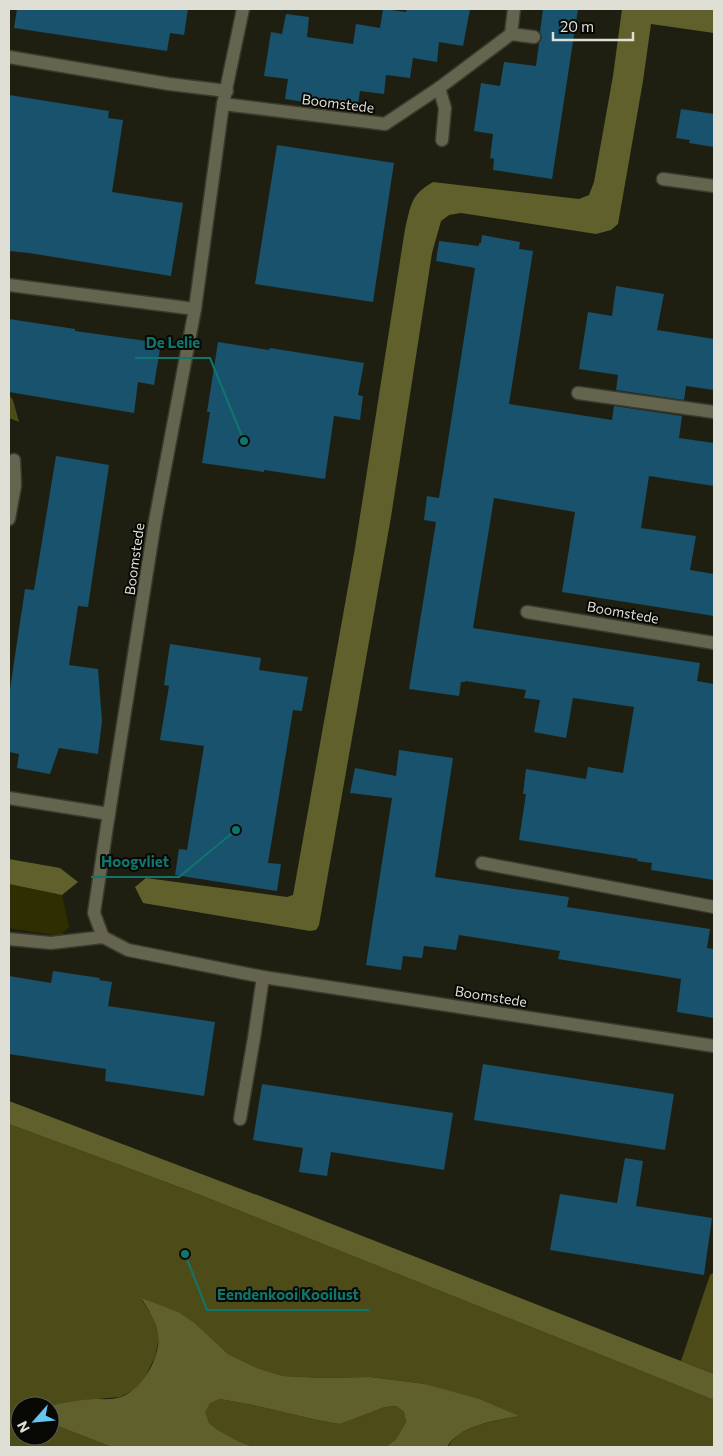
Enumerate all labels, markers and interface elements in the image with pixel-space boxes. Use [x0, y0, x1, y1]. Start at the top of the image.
scale bar [553, 10, 633, 42]
text: 20 m [560, 17, 594, 35]
street label: Boomstede [301, 90, 375, 116]
callout: De Lelie [135, 328, 210, 358]
text: De Lelie [146, 333, 200, 351]
street label: Boomstede [121, 522, 147, 596]
street label: Boomstede [586, 597, 660, 627]
callout: Hoogvliet [91, 847, 179, 877]
text: Hoogvliet [101, 852, 169, 870]
street label: Boomstede [454, 982, 528, 1010]
callout: Eendenkooi Kooilust [207, 1280, 369, 1310]
text: Eendenkooi Kooilust [217, 1285, 359, 1303]
north arrow [10, 1396, 60, 1446]
text: N [13, 1419, 33, 1436]

